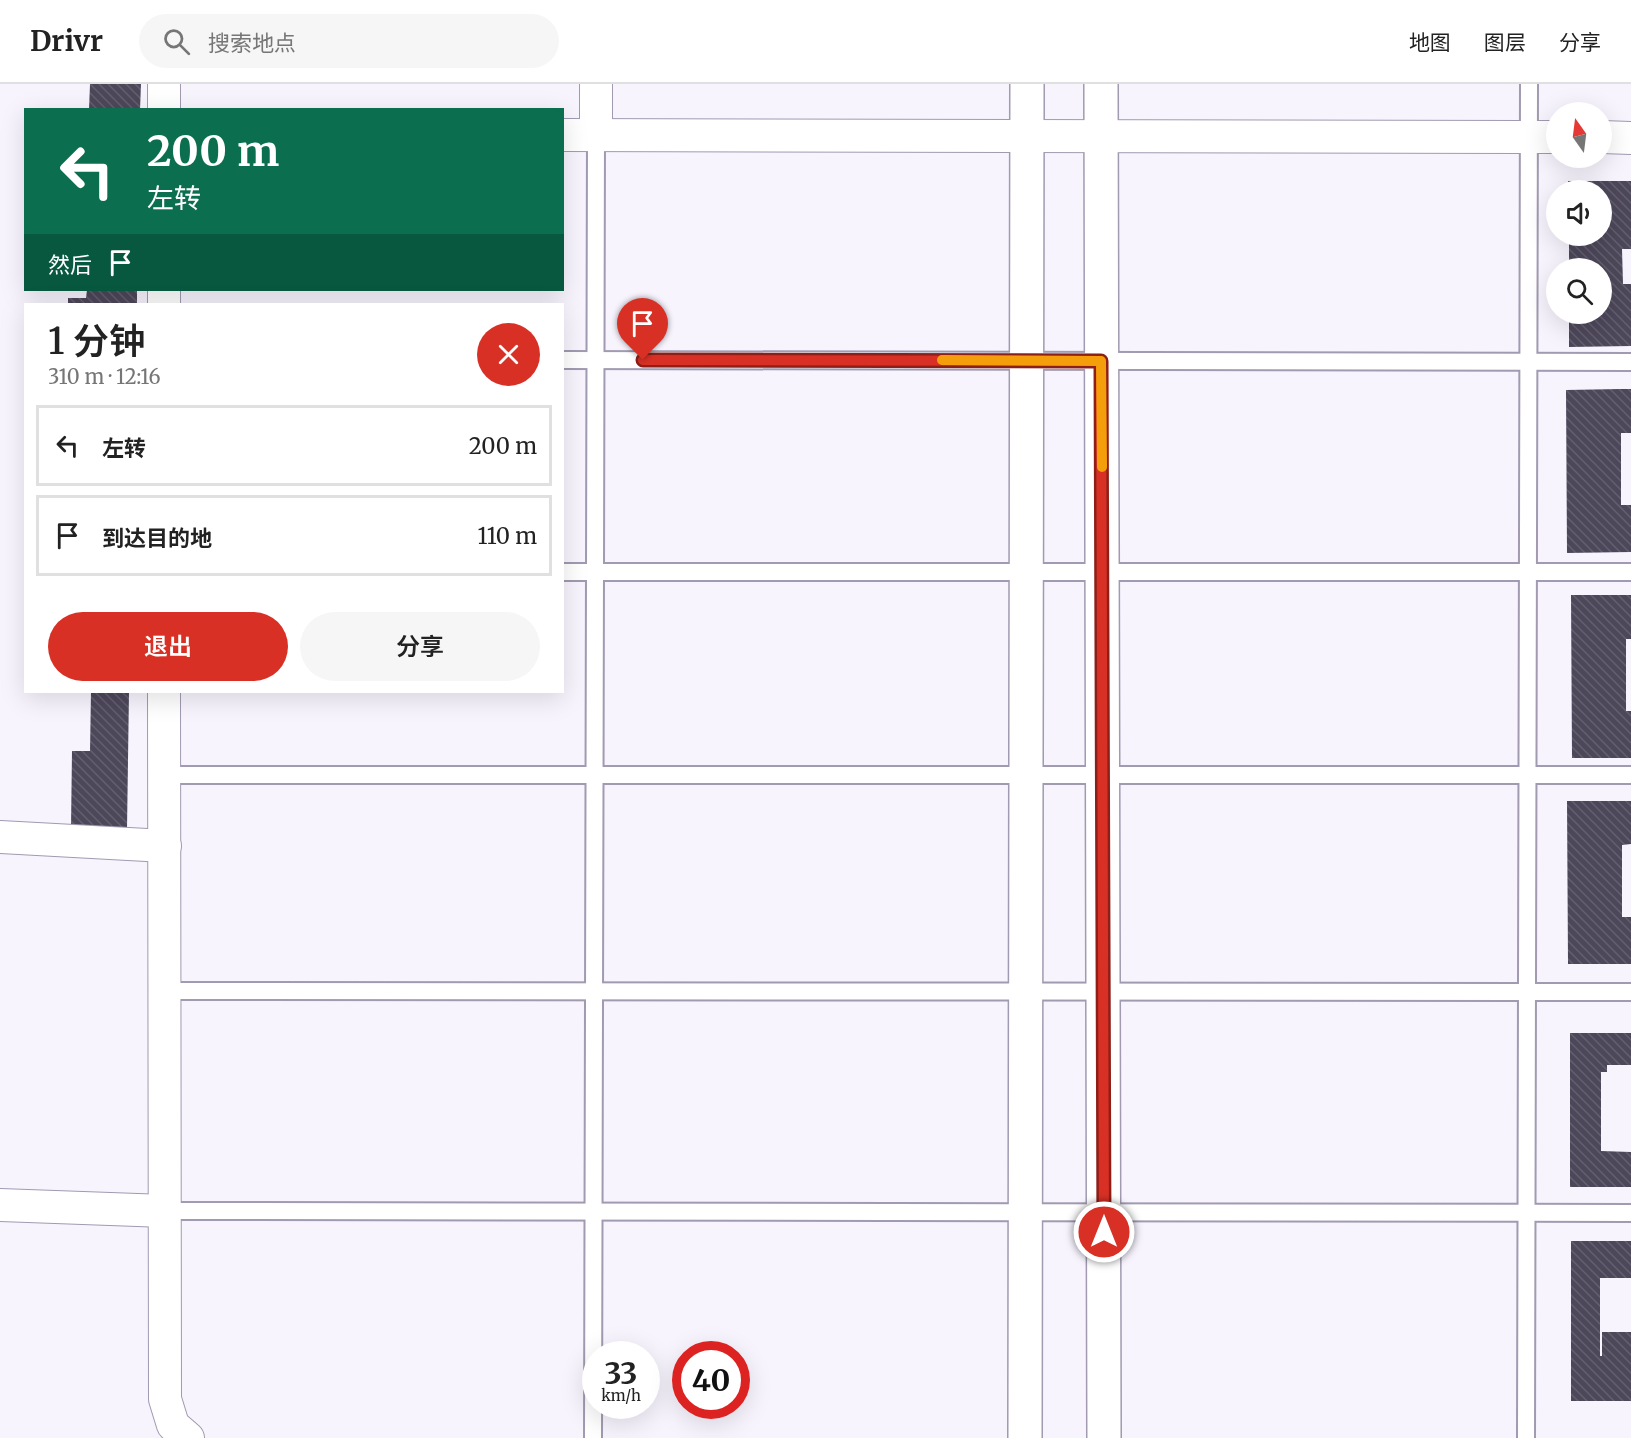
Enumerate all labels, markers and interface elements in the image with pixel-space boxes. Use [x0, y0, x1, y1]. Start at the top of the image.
search box [139, 14, 559, 68]
text: Drivr [30, 23, 103, 59]
icon: search [160, 25, 193, 58]
text: 搜索地点 [208, 29, 296, 57]
text: 地图 [1409, 29, 1451, 56]
text: 图层 [1484, 29, 1526, 56]
text: 分享 [1559, 29, 1601, 56]
north arrow [1546, 102, 1612, 168]
map controls [1546, 102, 1612, 324]
text: 200 m [147, 125, 279, 177]
icon: left [48, 132, 126, 210]
button: sound [1546, 180, 1612, 246]
text: 左转 [147, 181, 201, 215]
icon: arrive [104, 246, 137, 279]
text: 然后 [48, 251, 92, 279]
button: search [1546, 258, 1612, 324]
pin [617, 298, 668, 360]
icon: arrive [626, 307, 659, 340]
text: 1 分钟 [48, 319, 145, 364]
button: close [477, 323, 540, 386]
text: 310 m · 12:16 [48, 364, 161, 389]
icon: left [51, 429, 84, 462]
text: 200 m [469, 432, 537, 460]
text: 左转 [102, 434, 146, 462]
icon: arrive [51, 519, 84, 552]
text: 110 m [478, 522, 537, 550]
text: 到达目的地 [102, 524, 212, 552]
button: 退出 [48, 612, 288, 681]
button: 分享 [300, 612, 540, 681]
position arrow [1072, 1200, 1136, 1264]
speed limit sign: 40 [672, 1341, 750, 1419]
text: 33 [604, 1354, 638, 1392]
text: km/h [601, 1386, 641, 1405]

